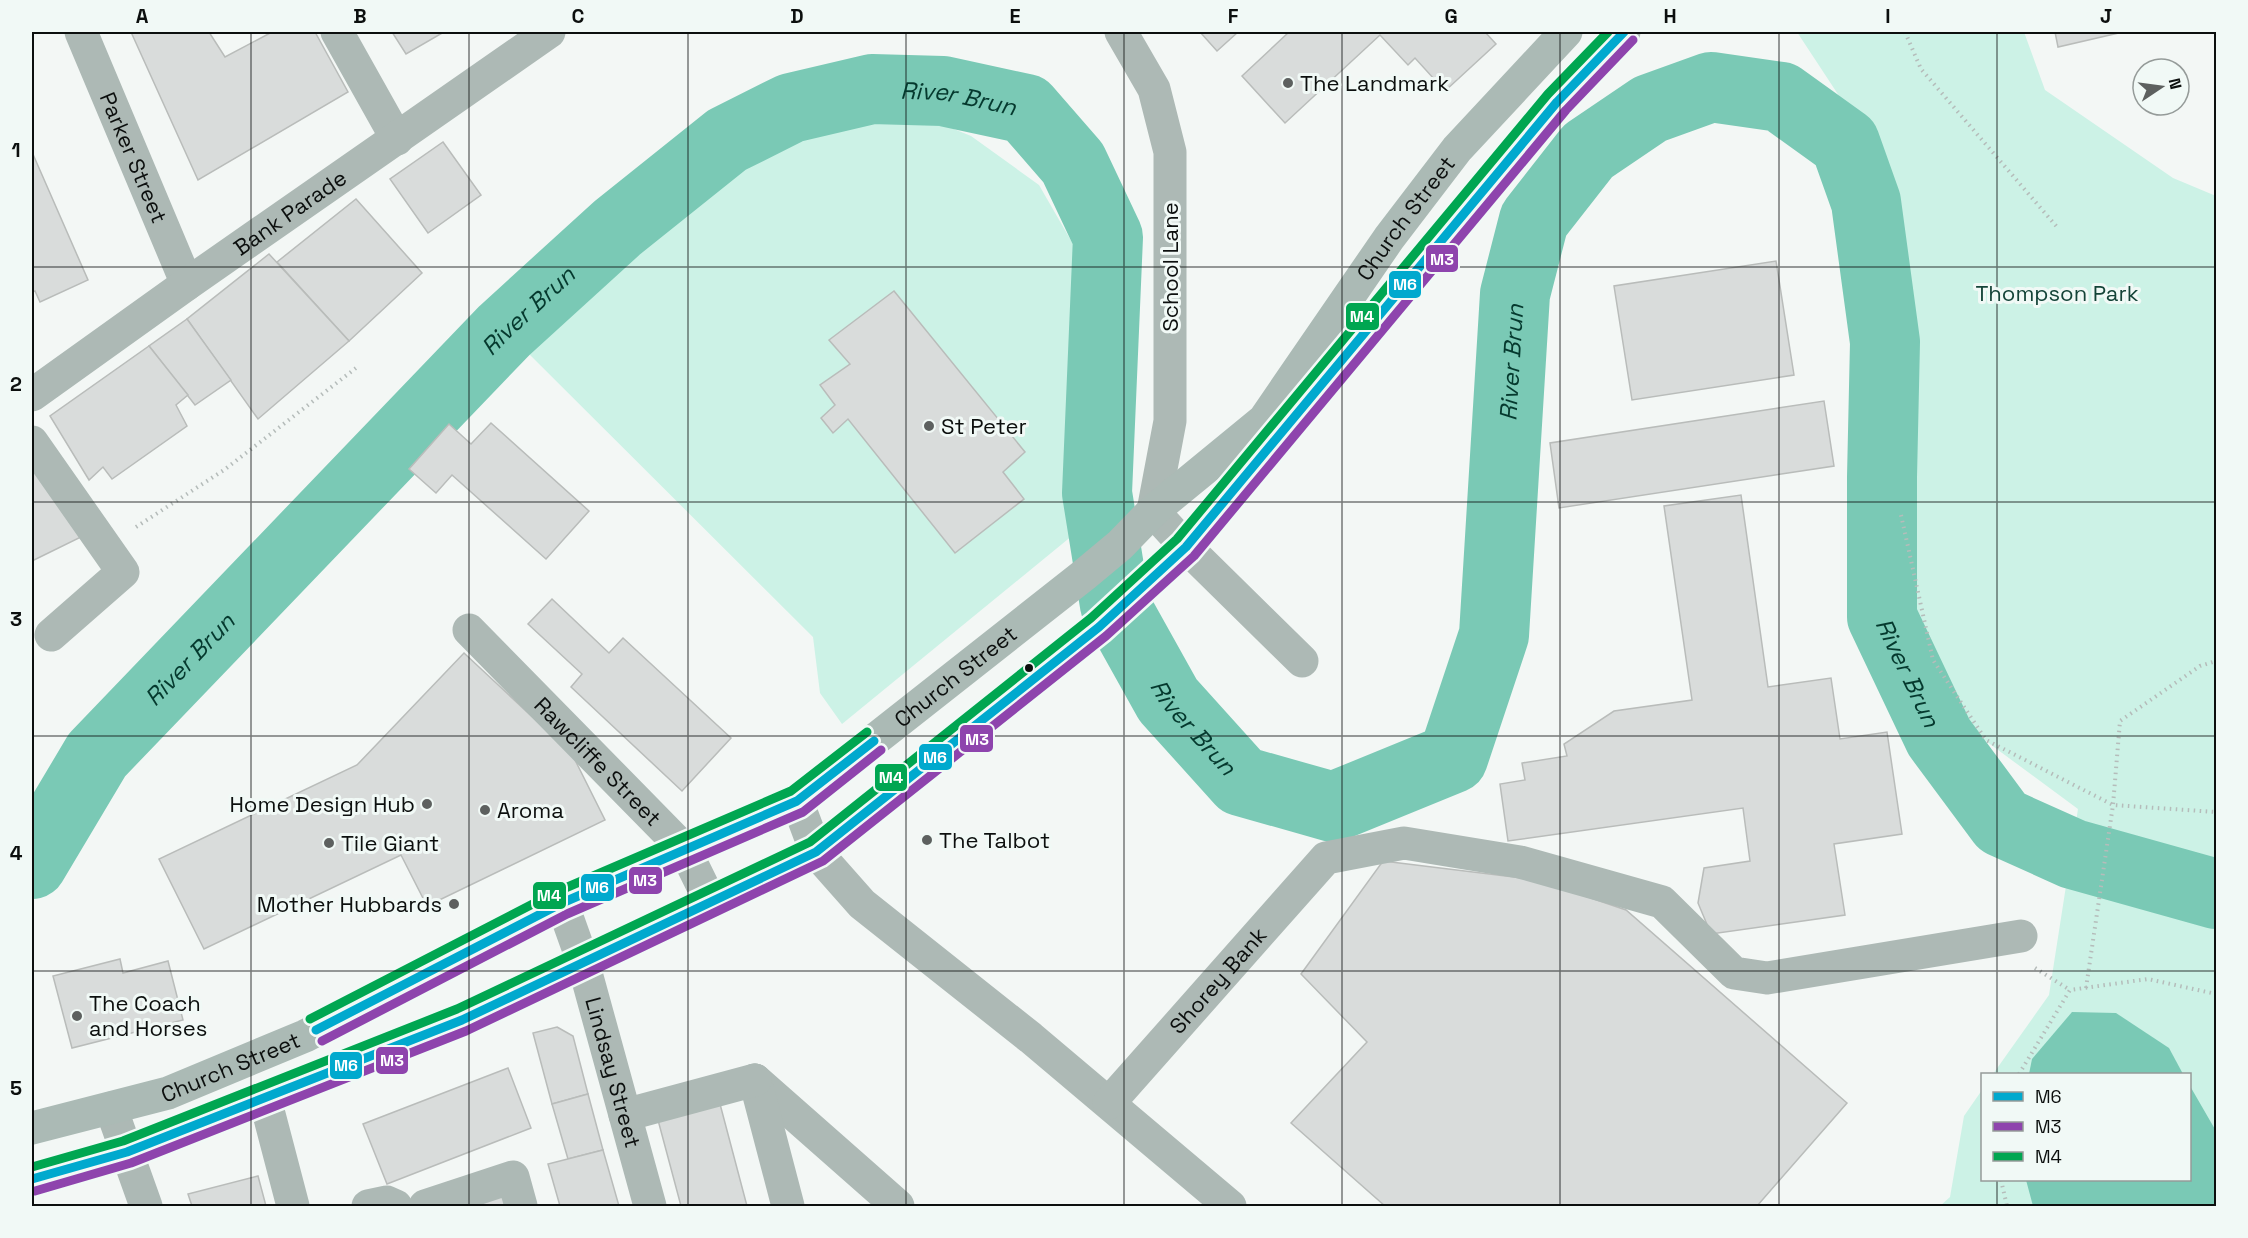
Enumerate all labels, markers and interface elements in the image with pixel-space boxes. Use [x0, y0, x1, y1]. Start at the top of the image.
text: A [136, 3, 149, 29]
text: B [353, 3, 367, 29]
text: C [572, 3, 585, 29]
text: D [790, 3, 804, 29]
text: E [1009, 3, 1021, 29]
text: F [1228, 3, 1239, 29]
text: G [1444, 3, 1458, 29]
text: H [1663, 3, 1677, 29]
text: I [1885, 3, 1891, 29]
text: J [2100, 3, 2112, 29]
north arrow [2131, 57, 2191, 117]
place label: The Landmark [1300, 69, 1449, 97]
water label: River Brun [900, 74, 1020, 122]
marker: The Landmark [1281, 76, 1295, 90]
text: N [2164, 76, 2187, 91]
street label: Parker Street [94, 88, 174, 227]
text: 1 [11, 137, 21, 163]
street label: Church Street [1350, 150, 1461, 286]
street label: Bank Parade [228, 163, 352, 261]
street label: School Lane [1156, 202, 1184, 332]
line badge: M3 [1425, 244, 1459, 273]
text: M3 [1430, 249, 1454, 270]
water label: River Brun [474, 258, 582, 361]
line badge: M6 [1388, 270, 1422, 299]
text: M6 [1393, 274, 1417, 295]
park label: Thompson Park [1975, 279, 2139, 307]
line badge: M4 [1345, 302, 1380, 331]
water label: River Brun [1492, 302, 1530, 422]
text: M4 [1350, 306, 1374, 327]
text: 2 [10, 371, 22, 397]
place label: St Peter [941, 412, 1027, 440]
marker: St Peter [922, 419, 936, 433]
water label: River Brun [137, 605, 242, 712]
text: 3 [10, 606, 22, 632]
water label: River Brun [1869, 613, 1948, 733]
street label: Church Street [888, 619, 1022, 733]
unlabelled marker [1023, 662, 1035, 674]
water label: River Brun [1144, 674, 1244, 782]
street label: Rawcliffe Street [528, 691, 667, 832]
line badge: M3 [959, 724, 994, 753]
text: M3 [965, 729, 989, 750]
line badge: M6 [918, 743, 953, 771]
text: M6 [923, 747, 947, 768]
line badge: M4 [874, 763, 908, 792]
text: M4 [879, 767, 903, 788]
place label: Home Design Hub [229, 790, 415, 818]
place label: Aroma [497, 796, 564, 824]
marker: Home Design Hub [420, 797, 434, 811]
marker: Aroma [478, 803, 492, 817]
place label: The Talbot [939, 826, 1050, 854]
place label: Tile Giant [341, 829, 439, 857]
marker: The Talbot [920, 833, 934, 847]
marker: Tile Giant [322, 836, 336, 850]
text: 4 [10, 840, 23, 866]
line badge: M3 [628, 866, 663, 895]
text: M3 [633, 870, 657, 891]
line badge: M6 [580, 873, 615, 902]
text: M6 [585, 877, 609, 898]
line badge: M4 [532, 881, 567, 910]
text: M4 [537, 885, 561, 906]
place label: Mother Hubbards [257, 890, 442, 918]
marker: Mother Hubbards [447, 897, 461, 911]
street label: Shorey Bank [1163, 921, 1272, 1039]
place label: The Coach and Horses [89, 989, 207, 1042]
street label: Lindsay Street [579, 994, 647, 1151]
marker: The Coach and Horses [70, 1009, 84, 1023]
street label: Church Street [156, 1026, 304, 1108]
line badge: M3 [375, 1046, 409, 1075]
text: M3 [380, 1050, 404, 1071]
line badge: M6 [329, 1051, 363, 1080]
text: M6 [334, 1055, 358, 1076]
legend [1981, 1073, 2191, 1181]
text: 5 [10, 1075, 22, 1101]
text: M6 [2035, 1085, 2062, 1108]
text: M3 [2035, 1115, 2061, 1138]
text: M4 [2035, 1145, 2062, 1168]

